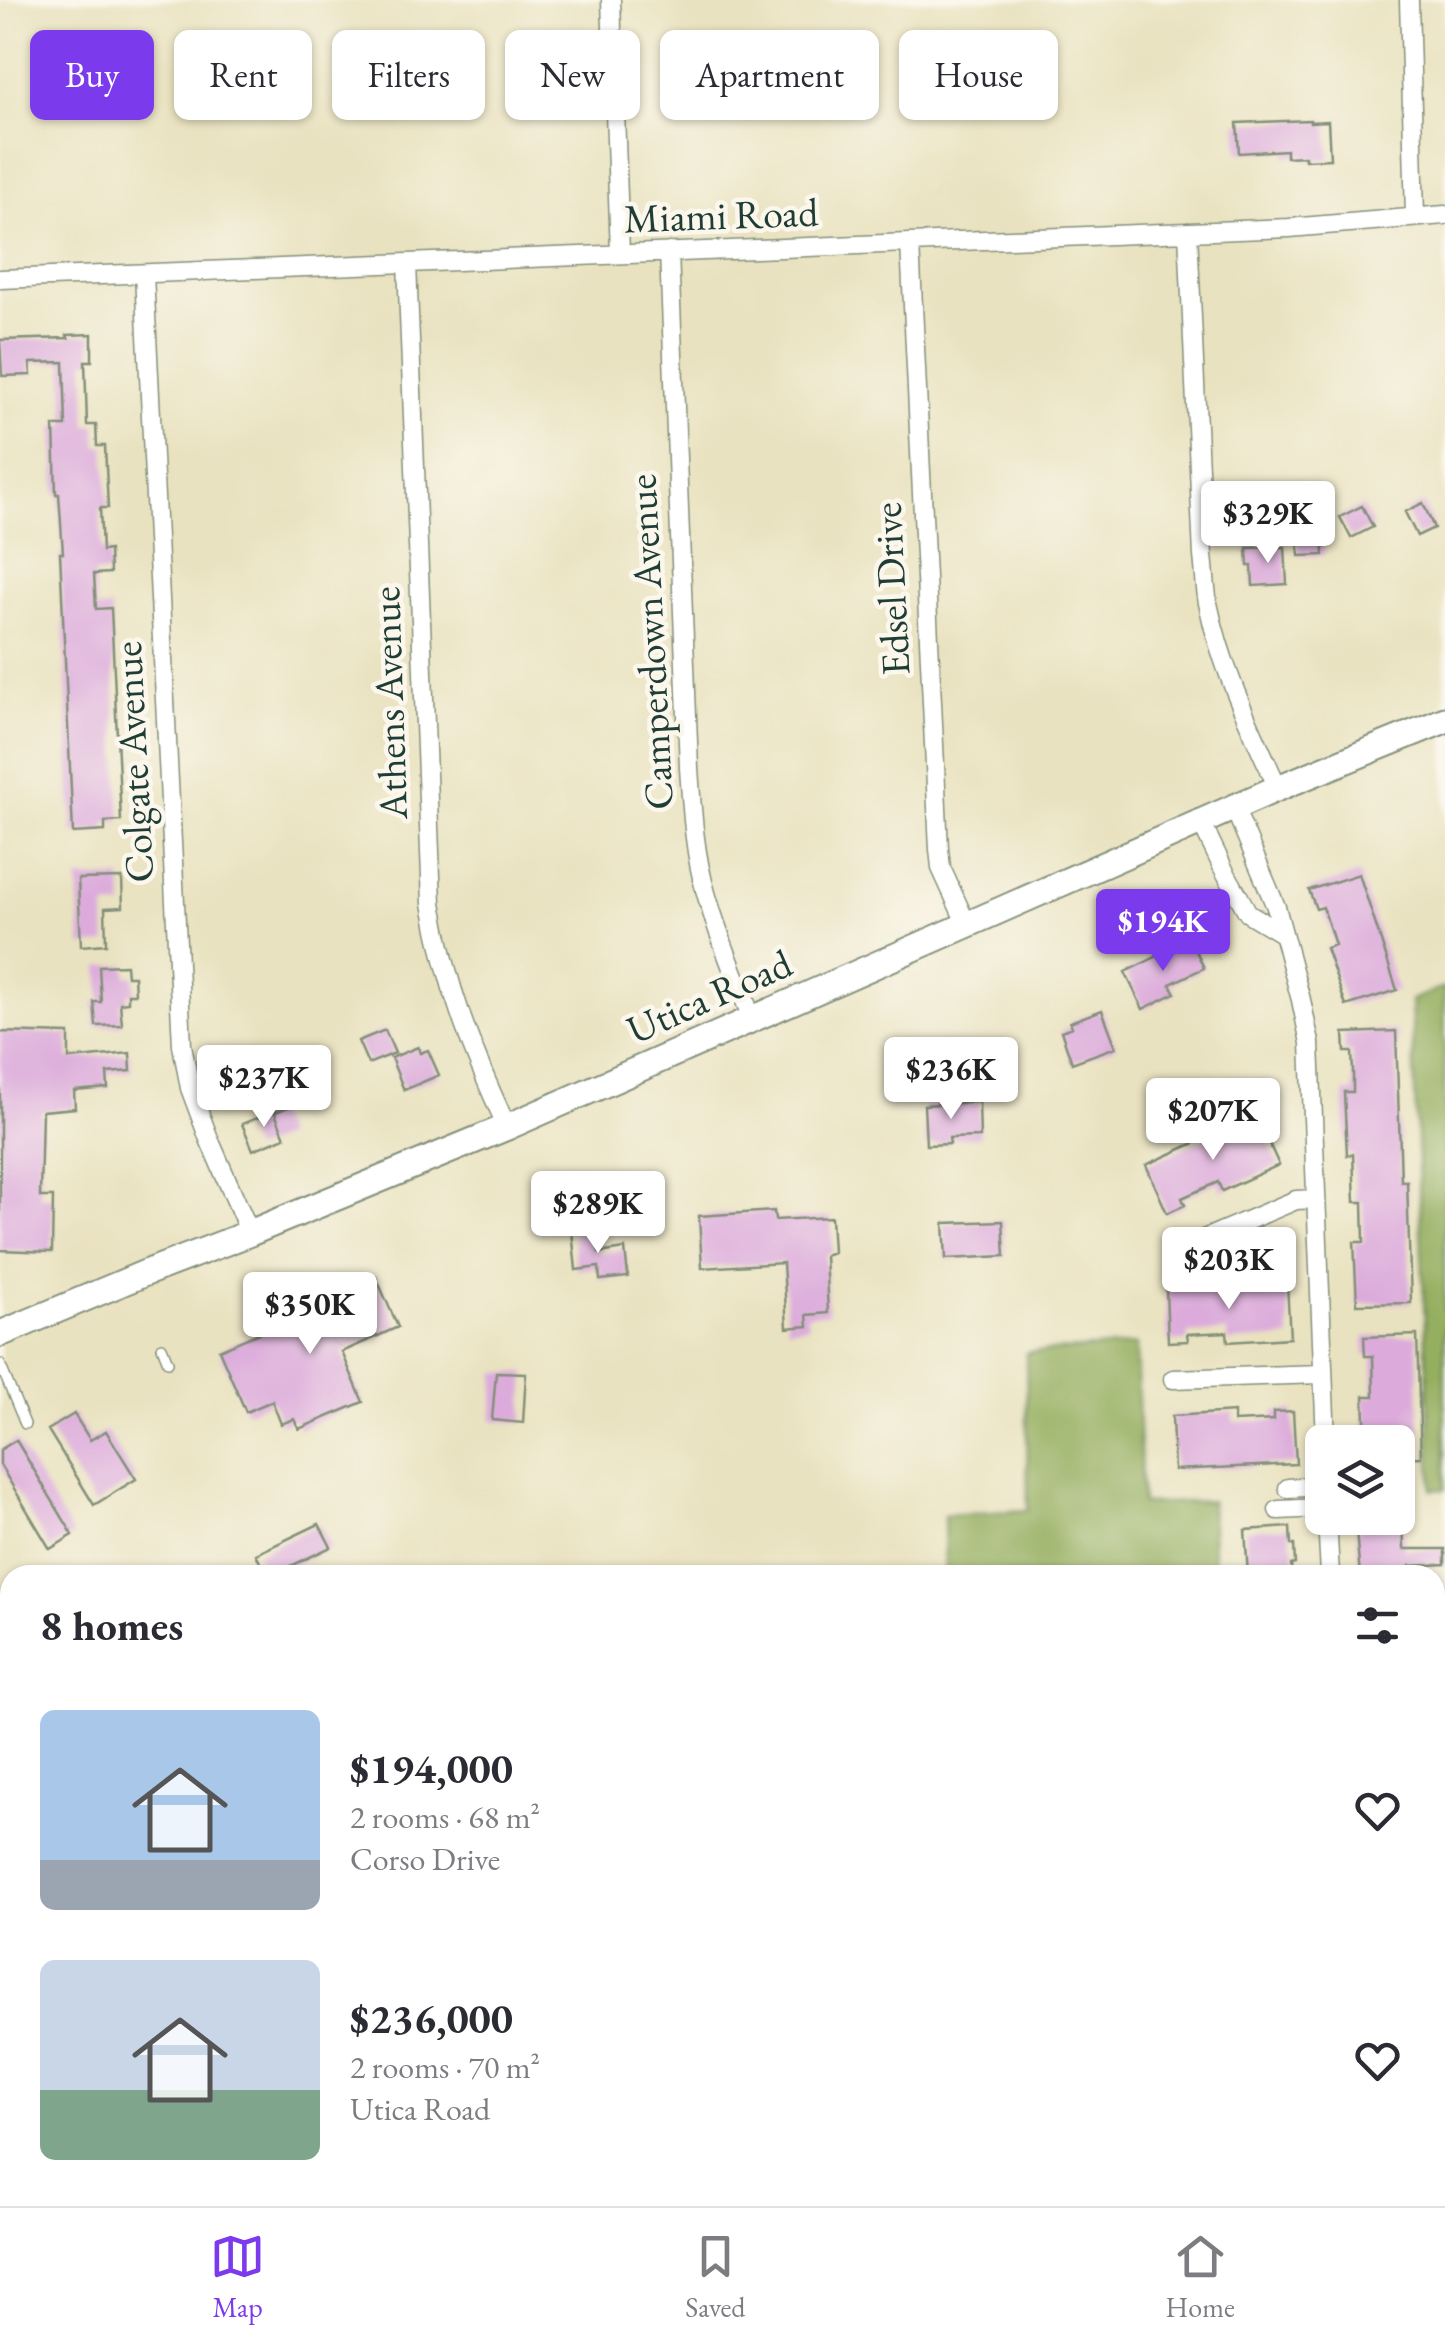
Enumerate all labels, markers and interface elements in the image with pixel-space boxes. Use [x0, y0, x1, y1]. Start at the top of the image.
chip: Buy [30, 30, 154, 120]
chip: Rent [174, 30, 312, 120]
chip: Filters [332, 30, 485, 120]
chip: New [505, 30, 640, 120]
chip: Apartment [660, 30, 879, 120]
chip: House [899, 30, 1058, 120]
street label: Miami Road [623, 186, 820, 244]
street label: Camperdown Avenue [615, 473, 685, 811]
pin: $329K [1198, 481, 1338, 566]
text: $329K [1223, 492, 1313, 534]
street label: Edsel Drive [860, 501, 922, 677]
street label: Athens Avenue [359, 586, 419, 821]
street label: Colgate Avenue [101, 640, 165, 884]
pin: $194K [1093, 889, 1233, 974]
text: $194K [1118, 900, 1208, 942]
street label: Utica Road [618, 936, 800, 1055]
pin: $236K [881, 1037, 1021, 1122]
pin: $237K [194, 1045, 334, 1130]
text: $236K [906, 1048, 996, 1090]
text: $237K [219, 1056, 309, 1098]
pin: $207K [1143, 1078, 1283, 1163]
text: $207K [1168, 1089, 1258, 1131]
pin: $289K [528, 1171, 668, 1256]
text: $289K [553, 1182, 643, 1224]
pin: $203K [1159, 1227, 1299, 1312]
text: $203K [1184, 1238, 1274, 1280]
pin: $350K [240, 1272, 380, 1357]
text: $350K [265, 1283, 355, 1325]
map controls [1305, 1425, 1415, 1535]
button: layers [1305, 1425, 1415, 1535]
text: 8 homes [40, 1598, 183, 1653]
icon: filters [1350, 1598, 1405, 1653]
text: $194,000 [350, 1741, 513, 1796]
icon: home [120, 1750, 240, 1870]
icon: heart [1350, 1783, 1405, 1838]
text: 2 rooms · 68 m² [350, 1796, 540, 1838]
text: Corso Drive [350, 1838, 500, 1880]
text: $236,000 [350, 1991, 513, 2046]
icon: home [120, 2000, 240, 2120]
icon: heart [1350, 2033, 1405, 2088]
text: 2 rooms · 70 m² [350, 2046, 540, 2088]
text: Utica Road [350, 2088, 490, 2130]
tab: Map [210, 2229, 265, 2325]
tab: Saved [685, 2229, 745, 2325]
tab: Home [1166, 2229, 1235, 2325]

